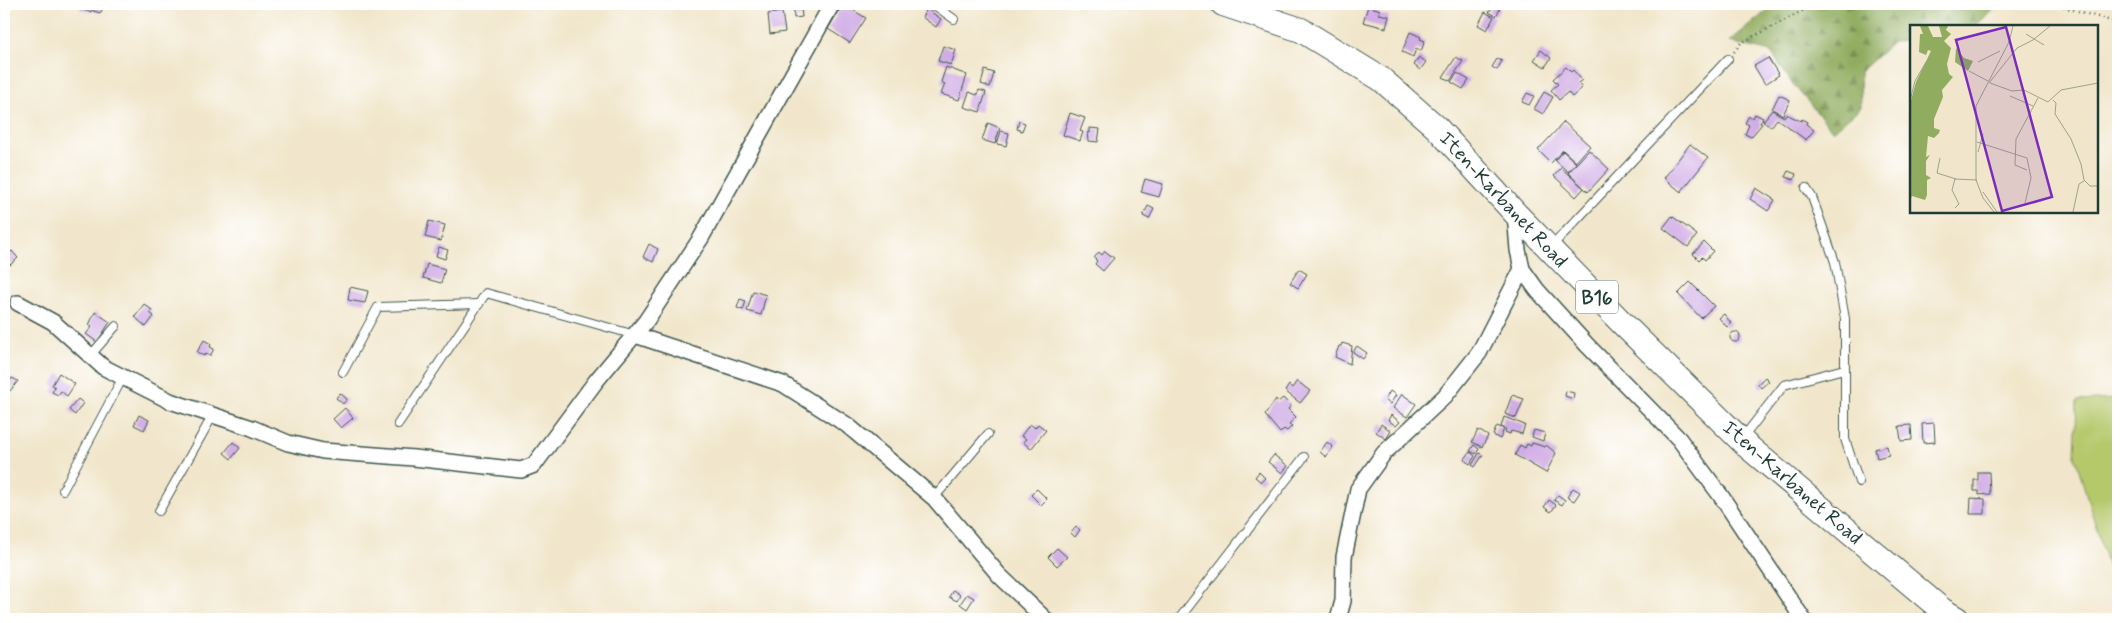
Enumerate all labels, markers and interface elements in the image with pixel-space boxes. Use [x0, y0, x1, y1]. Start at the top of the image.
inset map [1910, 25, 2097, 212]
street label: Iten-Karbanet Road [1433, 126, 1573, 274]
road number: B16 [1576, 280, 1618, 314]
street label: Iten-Karbanet Road [1716, 415, 1868, 551]

